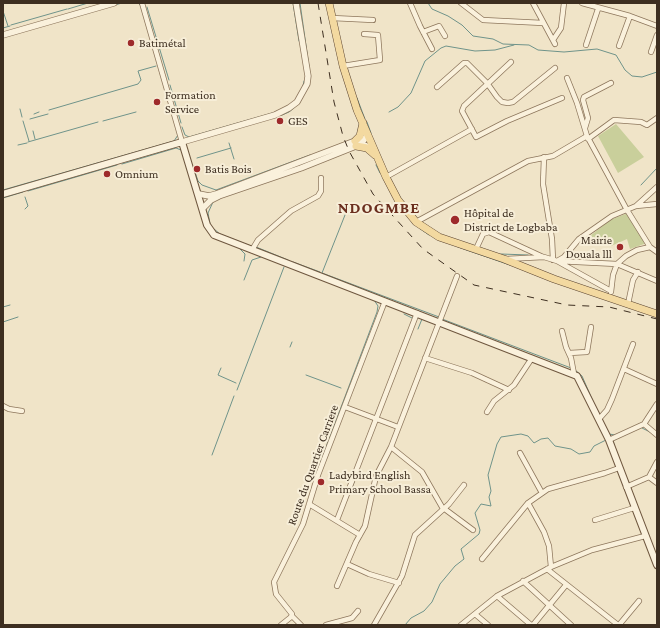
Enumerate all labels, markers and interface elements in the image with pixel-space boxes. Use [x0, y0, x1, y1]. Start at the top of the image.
place label: Batimétal [139, 36, 186, 50]
marker: Batimétal [126, 38, 136, 48]
place label: Formation Service [165, 88, 216, 116]
marker: Formation Service [152, 97, 162, 107]
place label: GES [288, 114, 308, 128]
marker: GES [275, 116, 285, 126]
place label: Batis Bois [205, 162, 252, 176]
marker: Batis Bois [192, 164, 202, 174]
place label: Omnium [115, 167, 158, 181]
marker: Omnium [102, 169, 112, 179]
district label: NDOGMBE [338, 198, 420, 218]
place label: Hôpital de District de Logbaba [464, 206, 557, 234]
marker: Hôpital de District de Logbaba [449, 214, 461, 226]
place label: Mairie Douala lll [566, 233, 612, 261]
marker: Mairie Douala lll [615, 242, 625, 252]
street label: Route du Quartier Carriere [285, 403, 341, 527]
place label: Ladybird English Primary School Bassa [329, 468, 431, 496]
marker: Ladybird English Primary School Bassa [316, 477, 326, 487]

